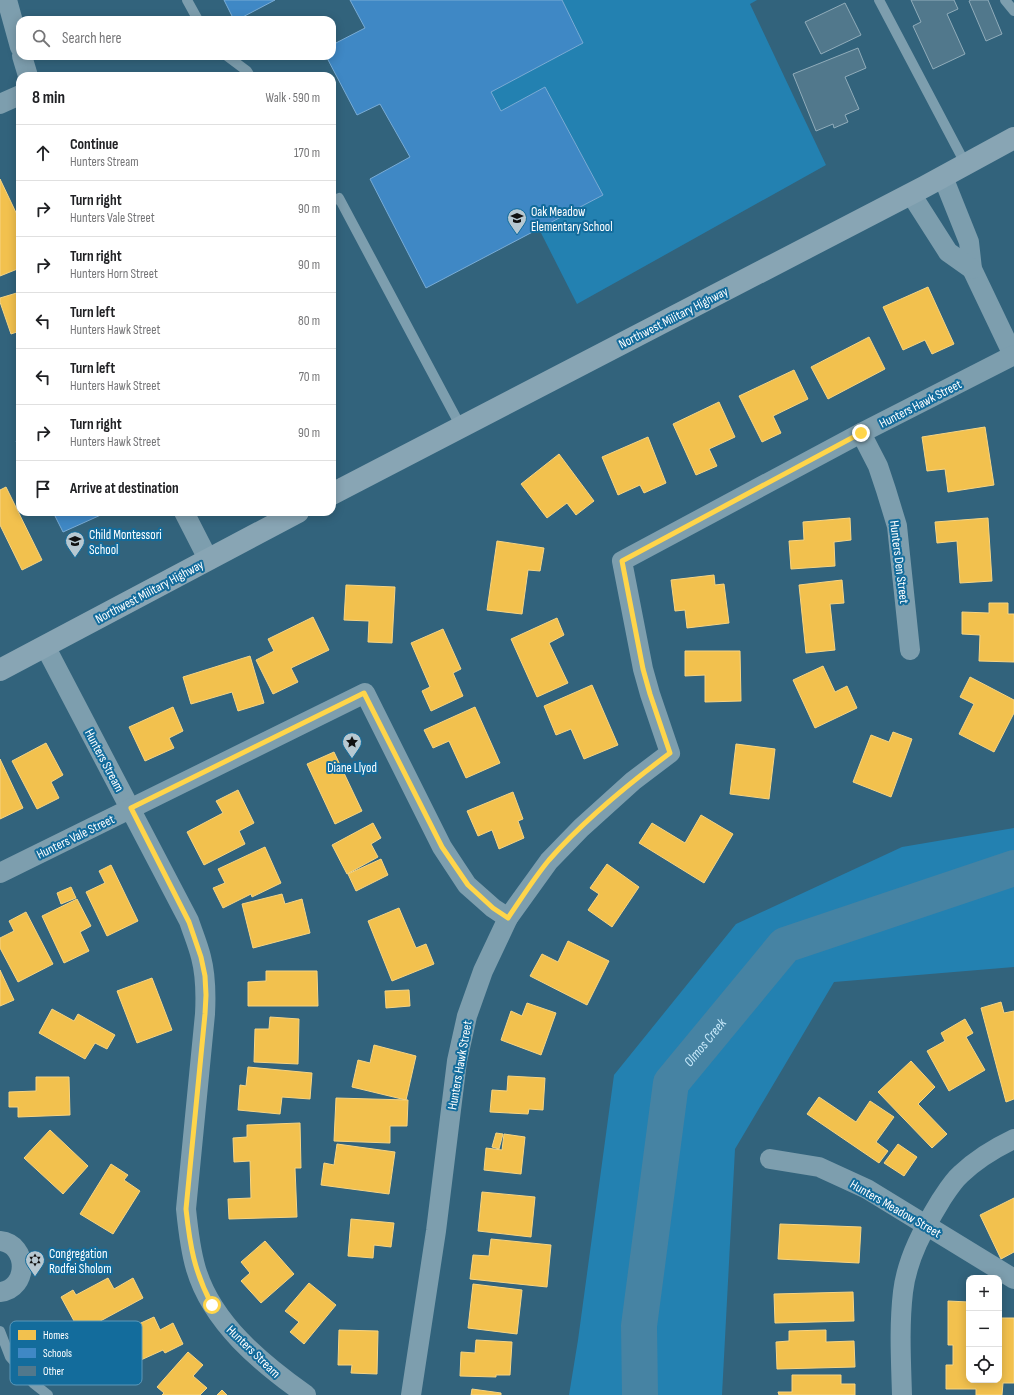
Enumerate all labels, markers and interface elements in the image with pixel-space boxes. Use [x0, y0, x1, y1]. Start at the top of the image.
search box [16, 16, 336, 60]
icon: search [30, 27, 52, 49]
text: Search here [62, 29, 122, 48]
text: 8 min [32, 88, 65, 108]
text: Walk · 590 m [266, 90, 320, 106]
text: Continue [70, 135, 119, 154]
icon: ahead [32, 142, 54, 164]
text: 170 m [294, 145, 320, 161]
text: Hunters Stream [70, 154, 139, 170]
text: Turn right [70, 191, 122, 210]
icon: right [32, 198, 54, 220]
text: 90 m [298, 201, 320, 217]
place label: Oak Meadow Elementary School [531, 204, 613, 235]
school or university icon: Oak Meadow Elementary School [506, 207, 528, 235]
text: Hunters Vale Street [70, 210, 155, 226]
text: Turn right [70, 247, 122, 266]
icon: right [32, 254, 54, 276]
text: 90 m [298, 257, 320, 273]
text: Hunters Horn Street [70, 266, 158, 282]
street label: Northwest Military Highway [616, 283, 731, 352]
text: Turn left [70, 303, 115, 322]
icon: left [32, 310, 54, 332]
text: 80 m [298, 313, 320, 329]
text: Hunters Hawk Street [70, 322, 160, 338]
text: Turn left [70, 359, 115, 378]
icon: left [32, 366, 54, 388]
text: 70 m [299, 369, 320, 385]
street label: Hunters Hawk Street [877, 376, 964, 432]
text: Hunters Hawk Street [70, 378, 160, 394]
text: Turn right [70, 415, 122, 434]
icon: right [32, 422, 54, 444]
route end [852, 424, 870, 442]
text: 90 m [298, 425, 320, 441]
text: Hunters Hawk Street [70, 434, 160, 450]
icon: arrive [32, 478, 54, 500]
text: Arrive at destination [70, 479, 179, 498]
street label: Hunters Den Street [886, 520, 912, 605]
place label: Child Montessori School [89, 527, 162, 558]
school or university icon: Child Montessori School [64, 530, 86, 558]
street label: Northwest Military Highway [93, 557, 206, 627]
street label: Hunters Stream [81, 726, 127, 795]
place icon: Diane Llyod [341, 731, 363, 759]
place label: Diane Llyod [327, 760, 377, 776]
street label: Hunters Vale Street [34, 811, 117, 863]
water label: Olmos Creek [680, 1014, 730, 1070]
street label: Hunters Hawk Street [444, 1019, 476, 1111]
street label: Hunters Meadow Street [847, 1176, 944, 1241]
place label: Congregation Rodfei Sholom [49, 1246, 112, 1277]
synagogue icon: Congregation Rodfei Sholom [24, 1249, 46, 1277]
map controls [966, 1275, 1002, 1383]
button: + [966, 1275, 1002, 1311]
route start [203, 1296, 221, 1314]
button: − [966, 1311, 1002, 1347]
legend [10, 1321, 142, 1385]
street label: Hunters Stream [223, 1322, 284, 1381]
text: Homes [43, 1329, 69, 1342]
text: Schools [43, 1347, 72, 1360]
button: locate [966, 1347, 1002, 1383]
text: Other [43, 1365, 64, 1378]

